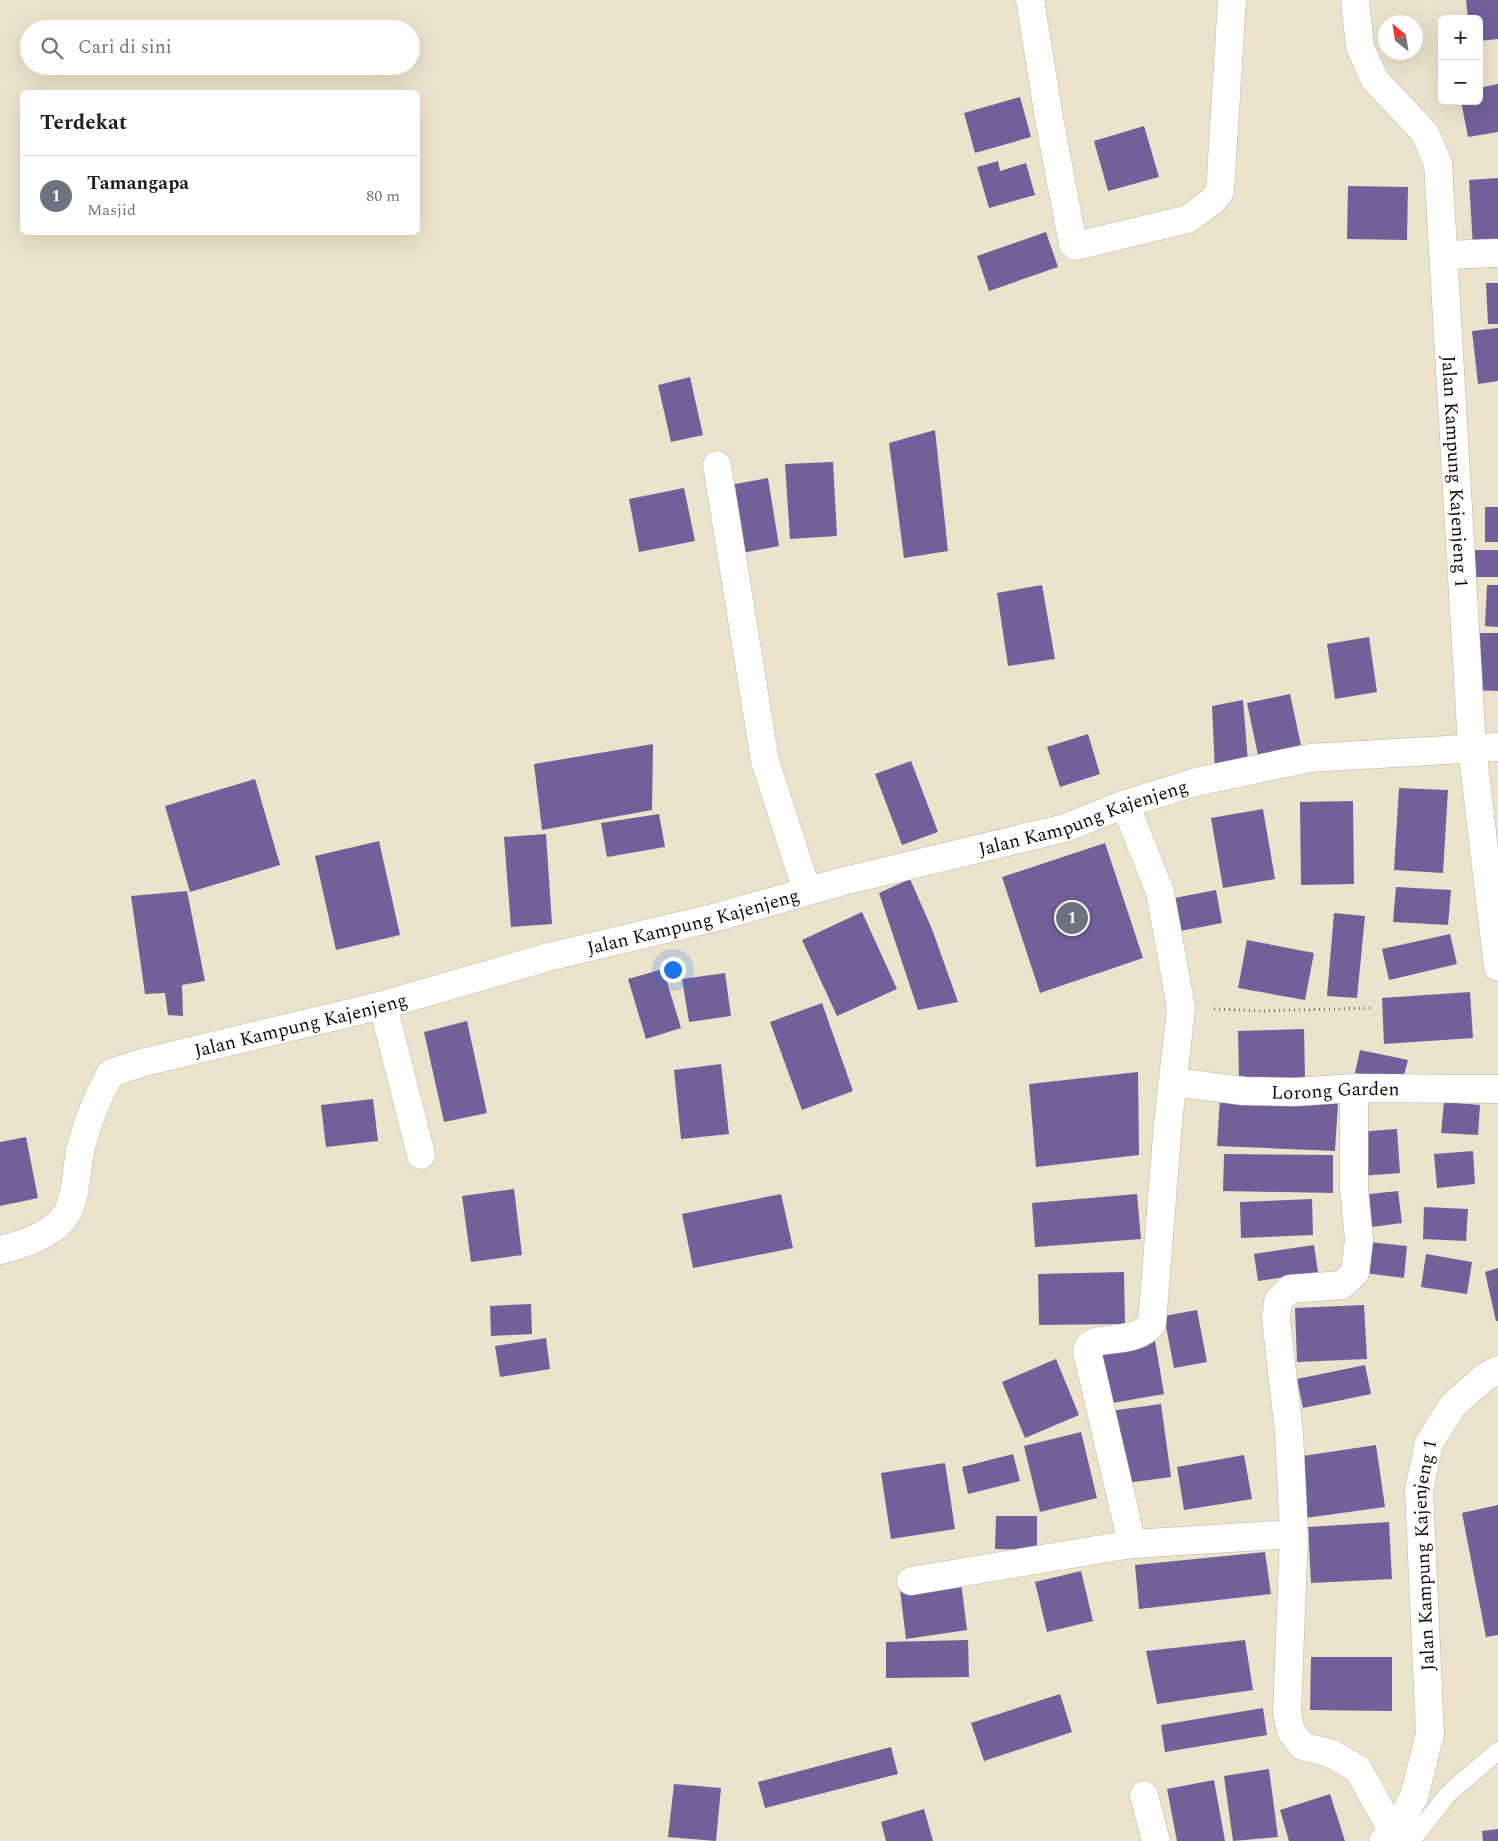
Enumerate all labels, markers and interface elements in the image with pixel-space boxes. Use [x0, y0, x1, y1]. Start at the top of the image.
north arrow [1378, 15, 1423, 60]
map controls [1438, 15, 1483, 105]
button: + [1438, 15, 1483, 60]
search box [20, 20, 420, 75]
text: Cari di sini [78, 33, 172, 62]
icon: search [38, 34, 66, 62]
button: − [1438, 60, 1483, 105]
text: Terdekat [40, 107, 127, 139]
text: Tamangapa [87, 169, 189, 198]
text: 1 [52, 184, 60, 208]
text: 80 m [366, 184, 400, 208]
text: Masjid [87, 198, 136, 222]
street label: Jalan Kampung Kajenjeng 1 [1433, 355, 1476, 589]
street label: Jalan Kampung Kajenjeng [976, 772, 1192, 864]
street label: Jalan Kampung Kajenjeng [584, 881, 803, 963]
pin: 1 [1056, 899, 1088, 937]
your location [660, 957, 686, 983]
street label: Jalan Kampung Kajenjeng [191, 986, 411, 1066]
street label: Lorong Garden [1271, 1075, 1400, 1108]
street label: Jalan Kampung Kajenjeng 1 [1406, 1437, 1445, 1672]

